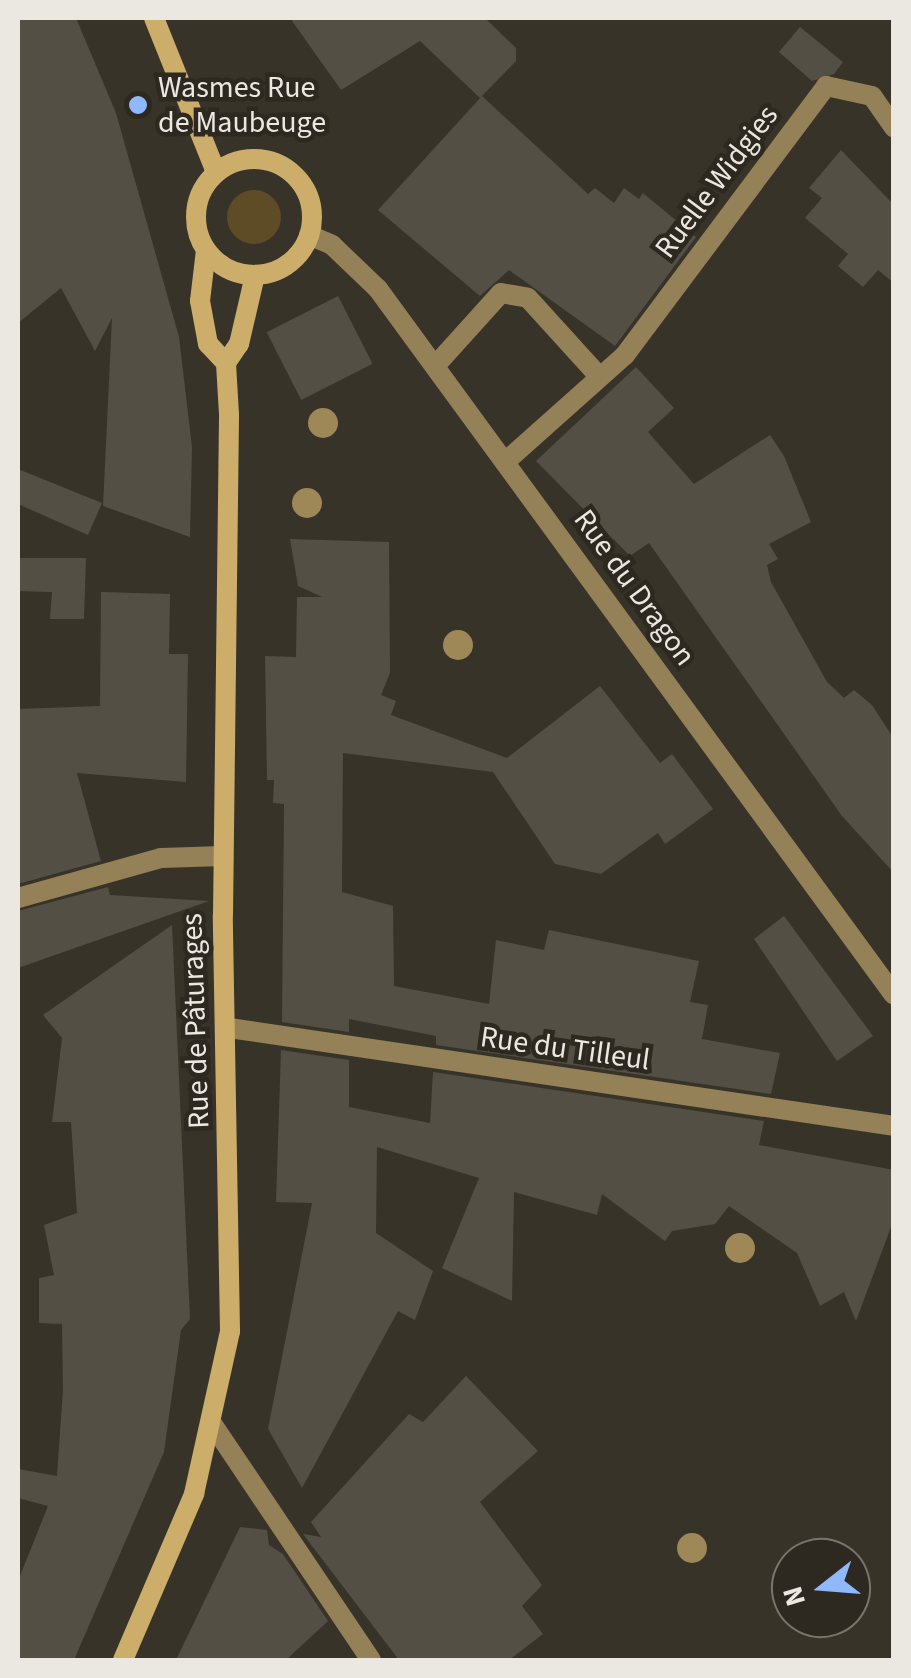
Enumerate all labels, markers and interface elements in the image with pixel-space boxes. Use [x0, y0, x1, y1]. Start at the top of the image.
place label: Wasmes Rue de Maubeuge [158, 70, 326, 140]
marker: Wasmes Rue de Maubeuge [127, 94, 149, 116]
street label: Ruelle Widgies [648, 98, 786, 266]
street label: Rue du Dragon [565, 503, 703, 673]
street label: Rue de Pâturages [174, 913, 218, 1129]
street label: Rue du Tilleul [478, 1019, 652, 1079]
north arrow [771, 1538, 871, 1638]
text: N [772, 1581, 816, 1611]

